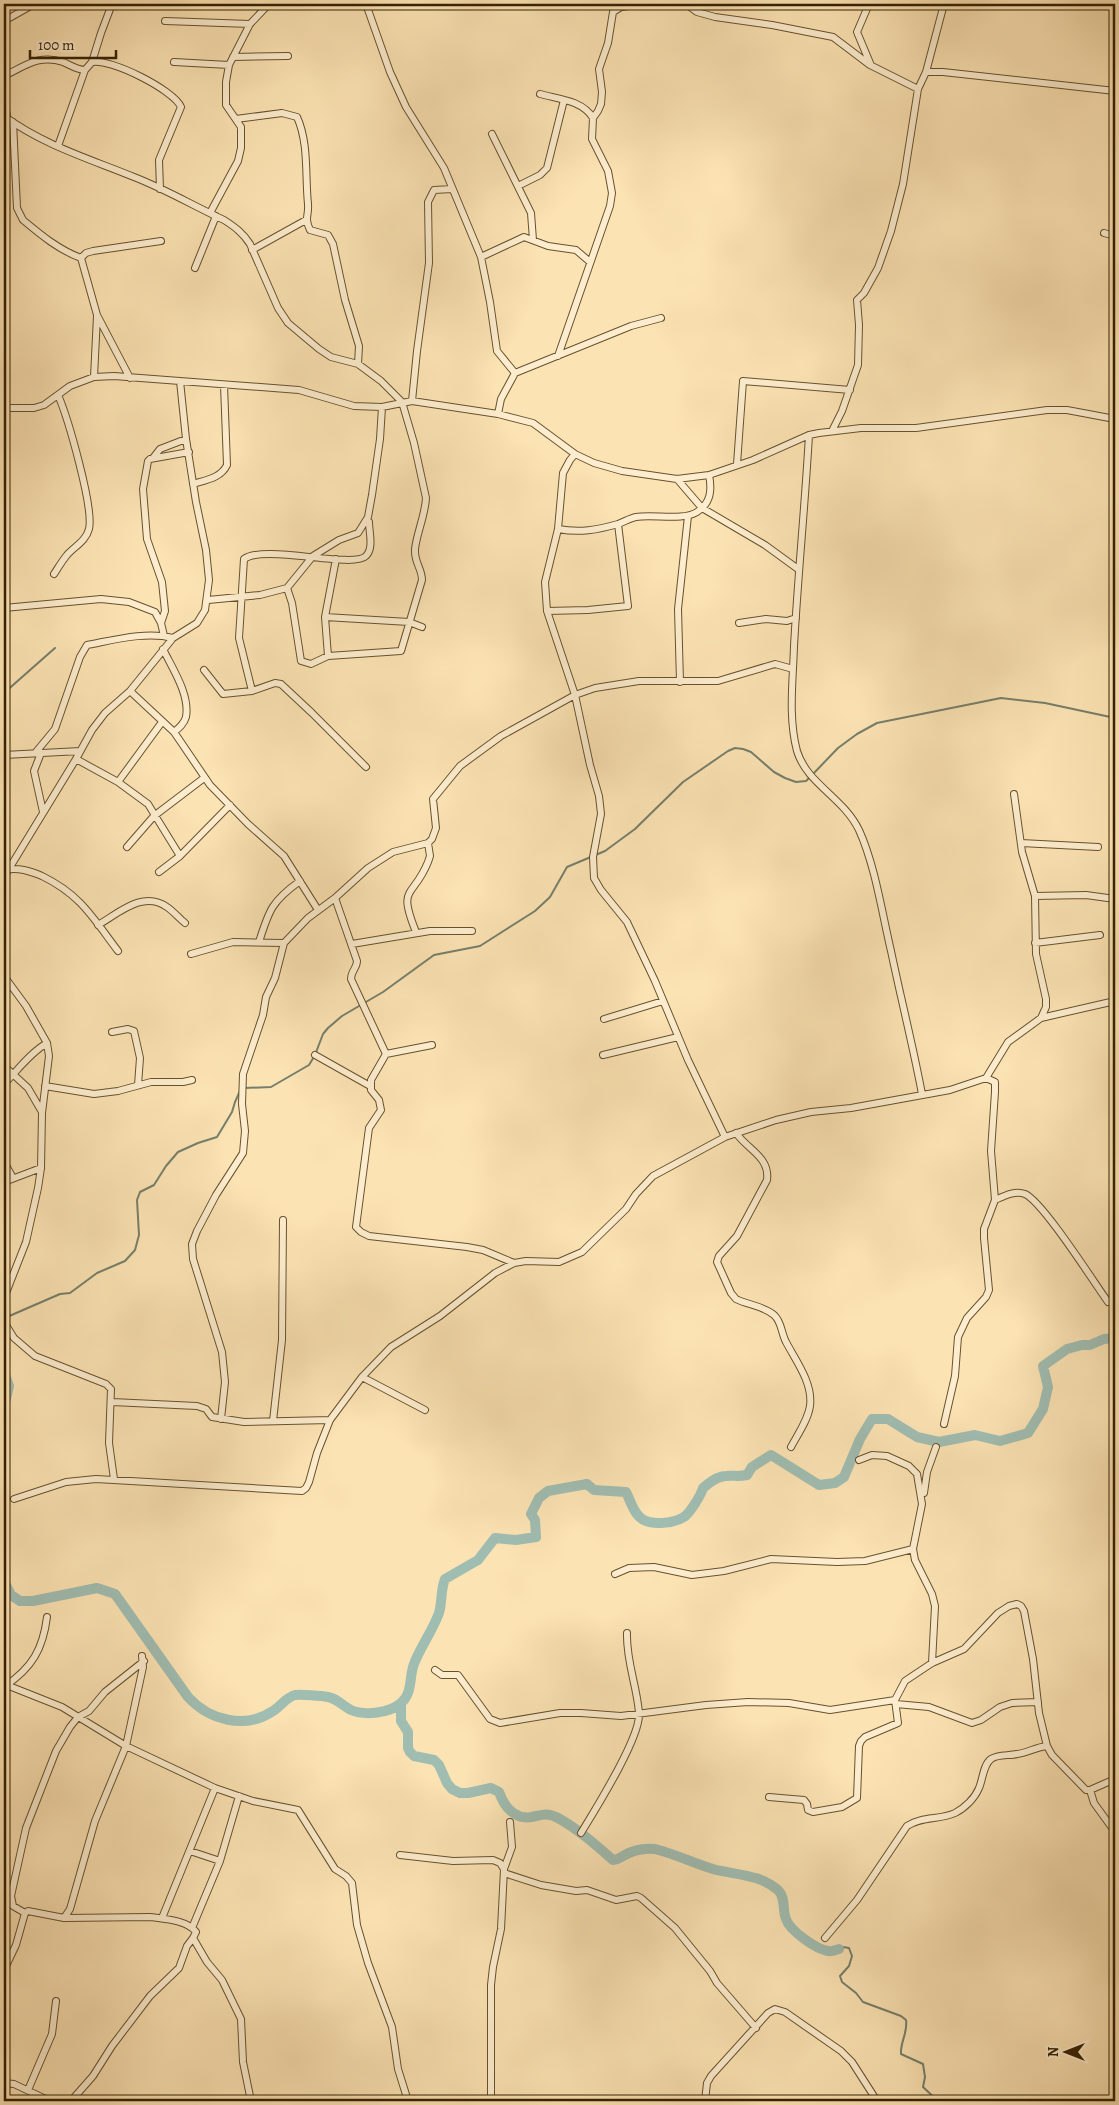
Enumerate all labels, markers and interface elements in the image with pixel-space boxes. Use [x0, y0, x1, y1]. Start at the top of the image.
scale bar [30, 28, 116, 60]
text: 100 m [38, 35, 75, 55]
north arrow [1042, 2028, 1092, 2078]
text: N [1044, 2047, 1063, 2057]

